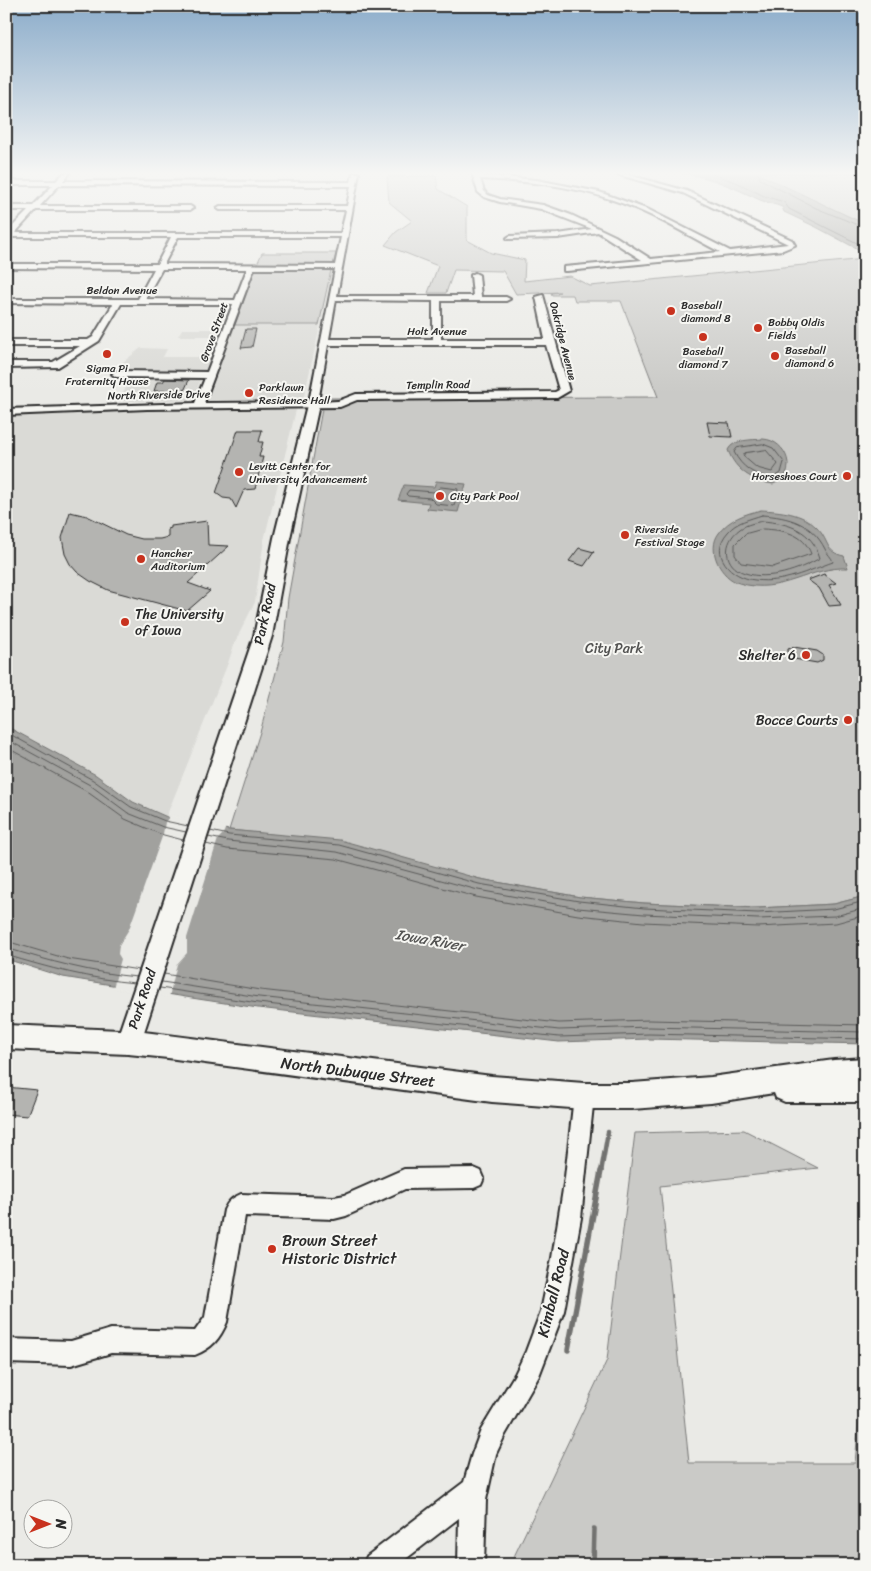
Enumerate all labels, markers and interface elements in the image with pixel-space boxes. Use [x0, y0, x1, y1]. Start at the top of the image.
street label: Beldon Avenue [86, 281, 158, 300]
place label: Baseball diamond 8 [681, 296, 731, 328]
street label: Grove Street [194, 299, 234, 364]
street label: Oakridge Avenue [544, 300, 582, 383]
marker: Baseball diamond 8 [665, 305, 677, 317]
place label: Bobby Oldis Fields [768, 313, 825, 345]
street label: Holt Avenue [407, 322, 467, 341]
marker: Bobby Oldis Fields [752, 322, 764, 334]
marker: Baseball diamond 7 [697, 331, 709, 343]
place label: Baseball diamond 6 [785, 341, 834, 373]
place label: Baseball diamond 7 [678, 342, 728, 374]
marker: Sigma Pi Fraternity House [101, 348, 113, 360]
marker: Baseball diamond 6 [769, 350, 781, 362]
place label: Sigma Pi Fraternity House [66, 359, 149, 391]
street label: Templin Road [406, 375, 471, 395]
place label: Parklawn Residence Hall [259, 378, 331, 410]
street label: North Riverside Drive [108, 385, 211, 405]
marker: Parklawn Residence Hall [243, 387, 255, 399]
place label: Levitt Center for University Advancement [249, 457, 367, 489]
marker: Levitt Center for University Advancement [233, 466, 245, 478]
place label: Horseshoes Court [751, 467, 837, 486]
marker: Horseshoes Court [841, 470, 853, 482]
place label: City Park Pool [450, 487, 520, 506]
marker: City Park Pool [434, 490, 446, 502]
place label: Riverside Festival Stage [635, 520, 705, 552]
marker: Riverside Festival Stage [619, 529, 631, 541]
place label: Hancher Auditorium [150, 544, 206, 576]
marker: Hancher Auditorium [135, 553, 147, 565]
street label: Park Road [246, 579, 284, 647]
place label: The University of Iowa [135, 602, 225, 643]
marker: The University of Iowa [119, 616, 131, 628]
park label: City Park [585, 636, 644, 661]
place label: Shelter 6 [739, 643, 796, 668]
marker: Shelter 6 [800, 649, 812, 661]
place label: Bocce Courts [756, 708, 839, 733]
marker: Bocce Courts [842, 714, 854, 726]
water label: Iowa River [393, 921, 469, 959]
street label: Park Road [120, 964, 164, 1033]
street label: North Dubuque Street [279, 1048, 437, 1096]
place label: Brown Street Historic District [282, 1226, 397, 1273]
marker: Brown Street Historic District [266, 1243, 278, 1255]
street label: Kimball Road [528, 1244, 578, 1340]
north arrow [22, 1498, 72, 1548]
text: N [48, 1518, 73, 1529]

